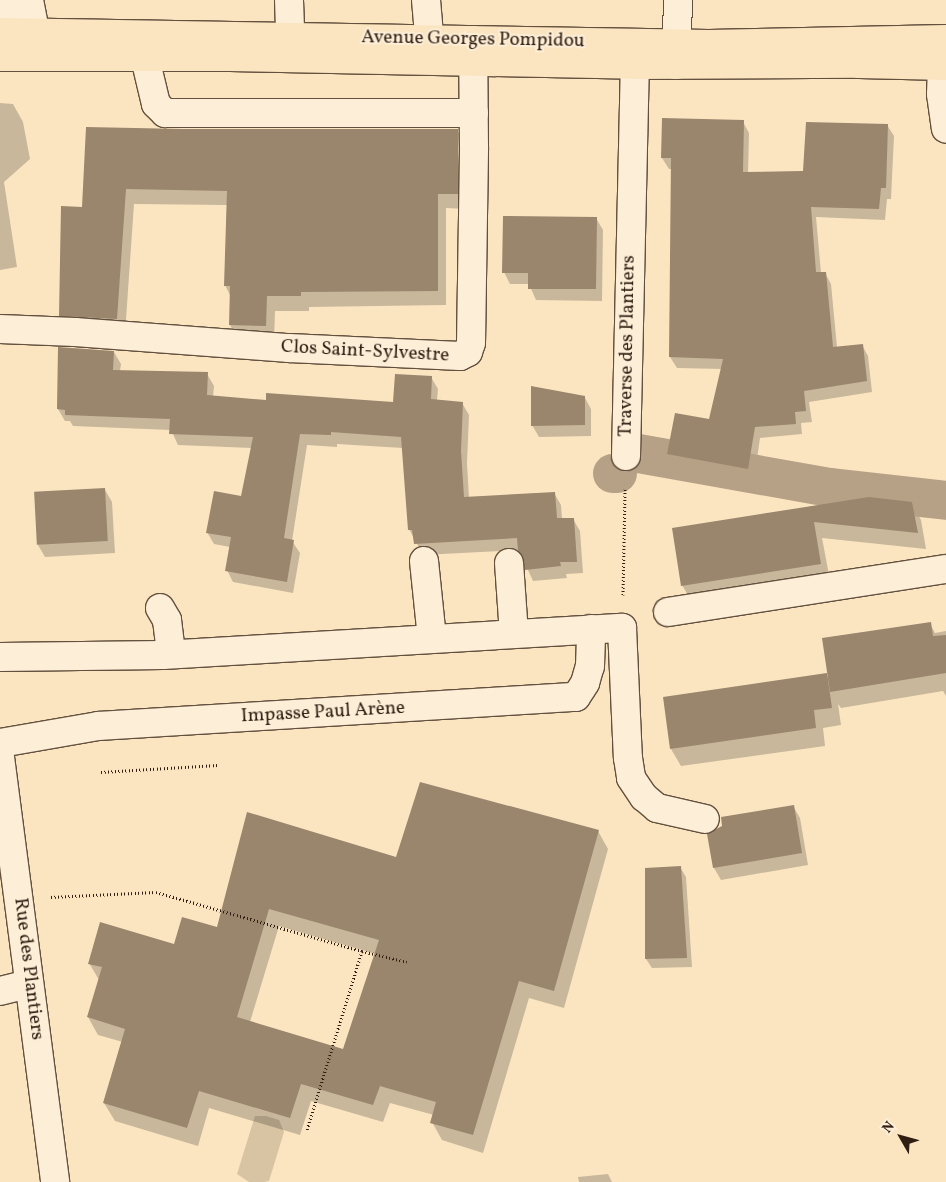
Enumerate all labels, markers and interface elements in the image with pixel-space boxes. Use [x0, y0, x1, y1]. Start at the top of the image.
street label: Avenue Georges Pompidou [361, 27, 585, 53]
street label: Traverse des Plantiers [615, 255, 641, 437]
street label: Clos Saint-Sylvestre [280, 336, 450, 368]
street label: Impasse Paul Arène [240, 697, 406, 729]
street label: Rue des Plantiers [8, 897, 48, 1041]
north arrow [876, 1112, 926, 1162]
text: N [878, 1118, 899, 1137]

